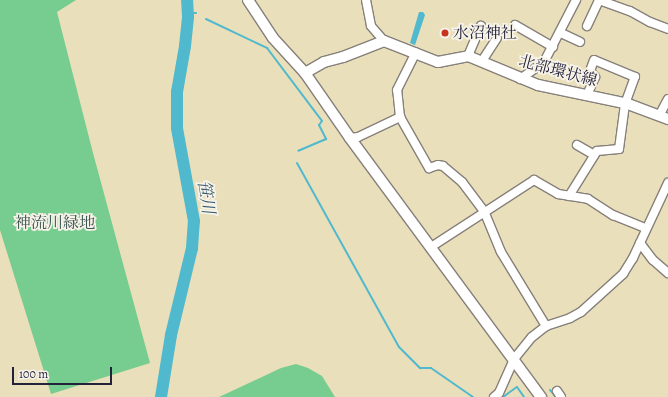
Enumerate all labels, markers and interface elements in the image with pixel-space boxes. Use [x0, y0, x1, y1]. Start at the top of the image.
place label: 水沼神社 [453, 23, 517, 43]
marker: 水沼神社 [440, 28, 450, 38]
street label: 北部環状線 [517, 51, 599, 91]
water label: 笹川 [193, 179, 219, 215]
park label: 神流川緑地 [15, 213, 95, 233]
scale bar [14, 359, 114, 385]
text: 100 m [19, 366, 48, 382]

